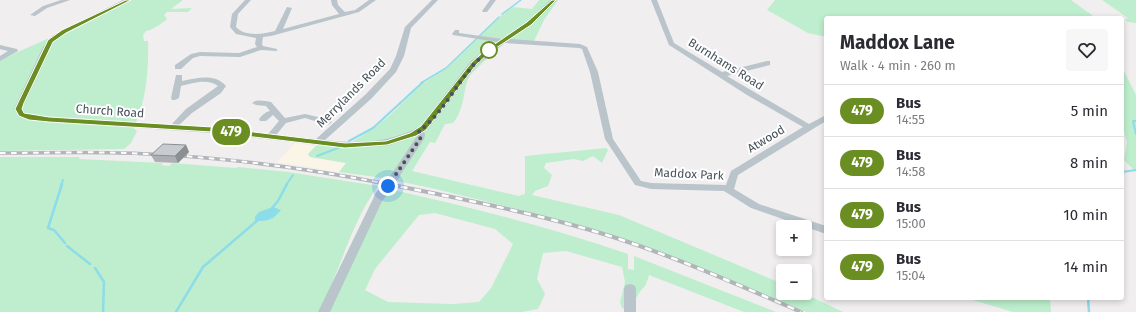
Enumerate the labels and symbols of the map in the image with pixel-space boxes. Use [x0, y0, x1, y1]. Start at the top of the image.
street label: Burnhams Road [686, 35, 766, 93]
unlabelled marker [480, 41, 498, 59]
street label: Merrylands Road [314, 56, 388, 130]
street label: Church Road [75, 102, 145, 120]
line badge: 479 [208, 119, 254, 145]
street label: Atwood [745, 122, 787, 156]
street label: Maddox Park [654, 165, 725, 183]
your location [378, 176, 398, 196]

